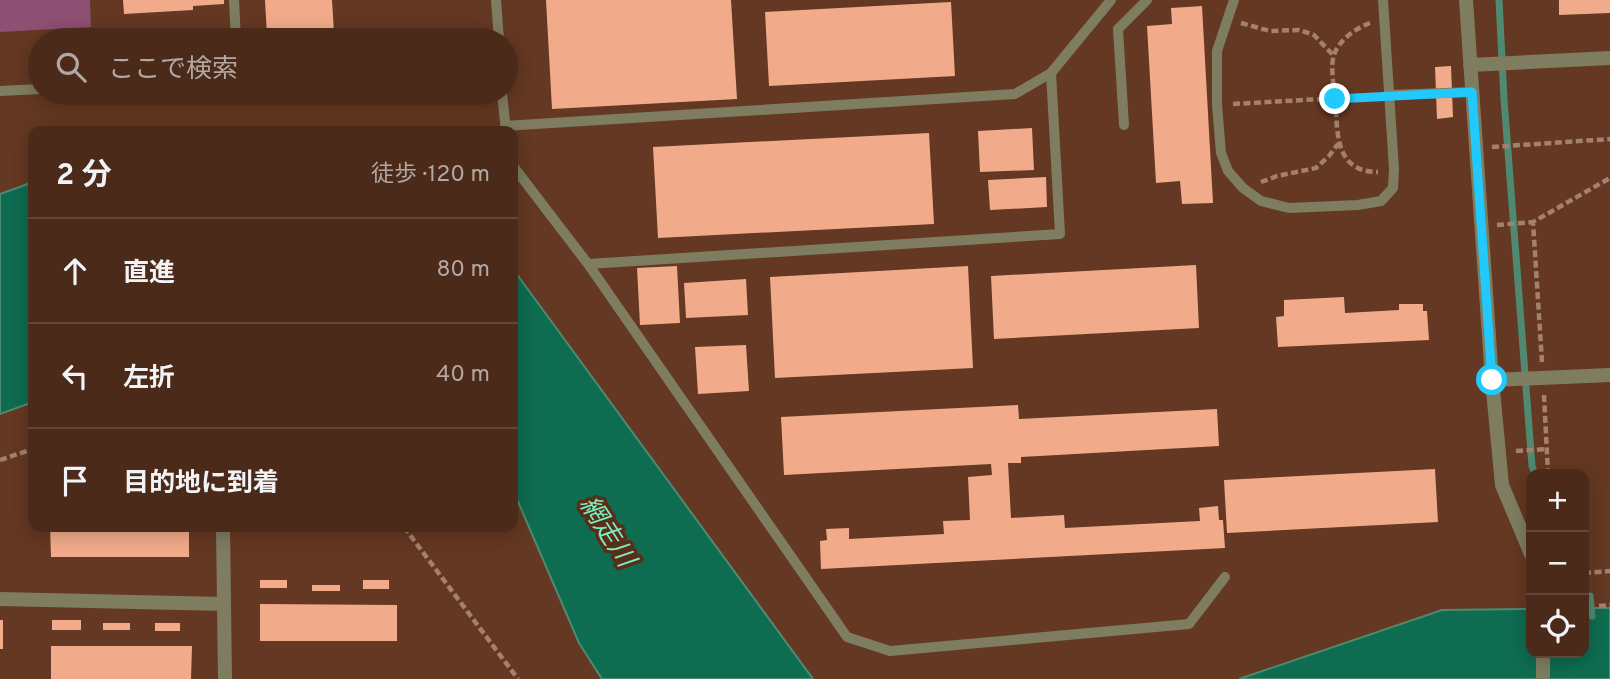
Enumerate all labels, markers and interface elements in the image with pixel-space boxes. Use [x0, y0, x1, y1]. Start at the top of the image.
search box [28, 28, 518, 105]
icon: search [52, 48, 90, 86]
text: ここで検索 [108, 54, 238, 87]
route end [1319, 83, 1350, 114]
text: 2 分 [56, 158, 112, 195]
text: 徒歩 · 120 m [371, 161, 490, 190]
icon: ahead [56, 252, 94, 290]
text: 80 m [437, 256, 490, 285]
text: 直進 [123, 258, 175, 291]
icon: left [56, 357, 94, 395]
text: 40 m [436, 361, 490, 390]
text: 左折 [123, 363, 175, 396]
route start [1476, 364, 1507, 395]
icon: arrive [56, 462, 94, 500]
text: 目的地に到着 [123, 468, 279, 501]
map controls [1526, 469, 1589, 658]
button: + [1526, 469, 1589, 532]
water label: 網走川 [571, 491, 643, 577]
button: − [1526, 532, 1589, 595]
button: locate [1526, 595, 1589, 658]

